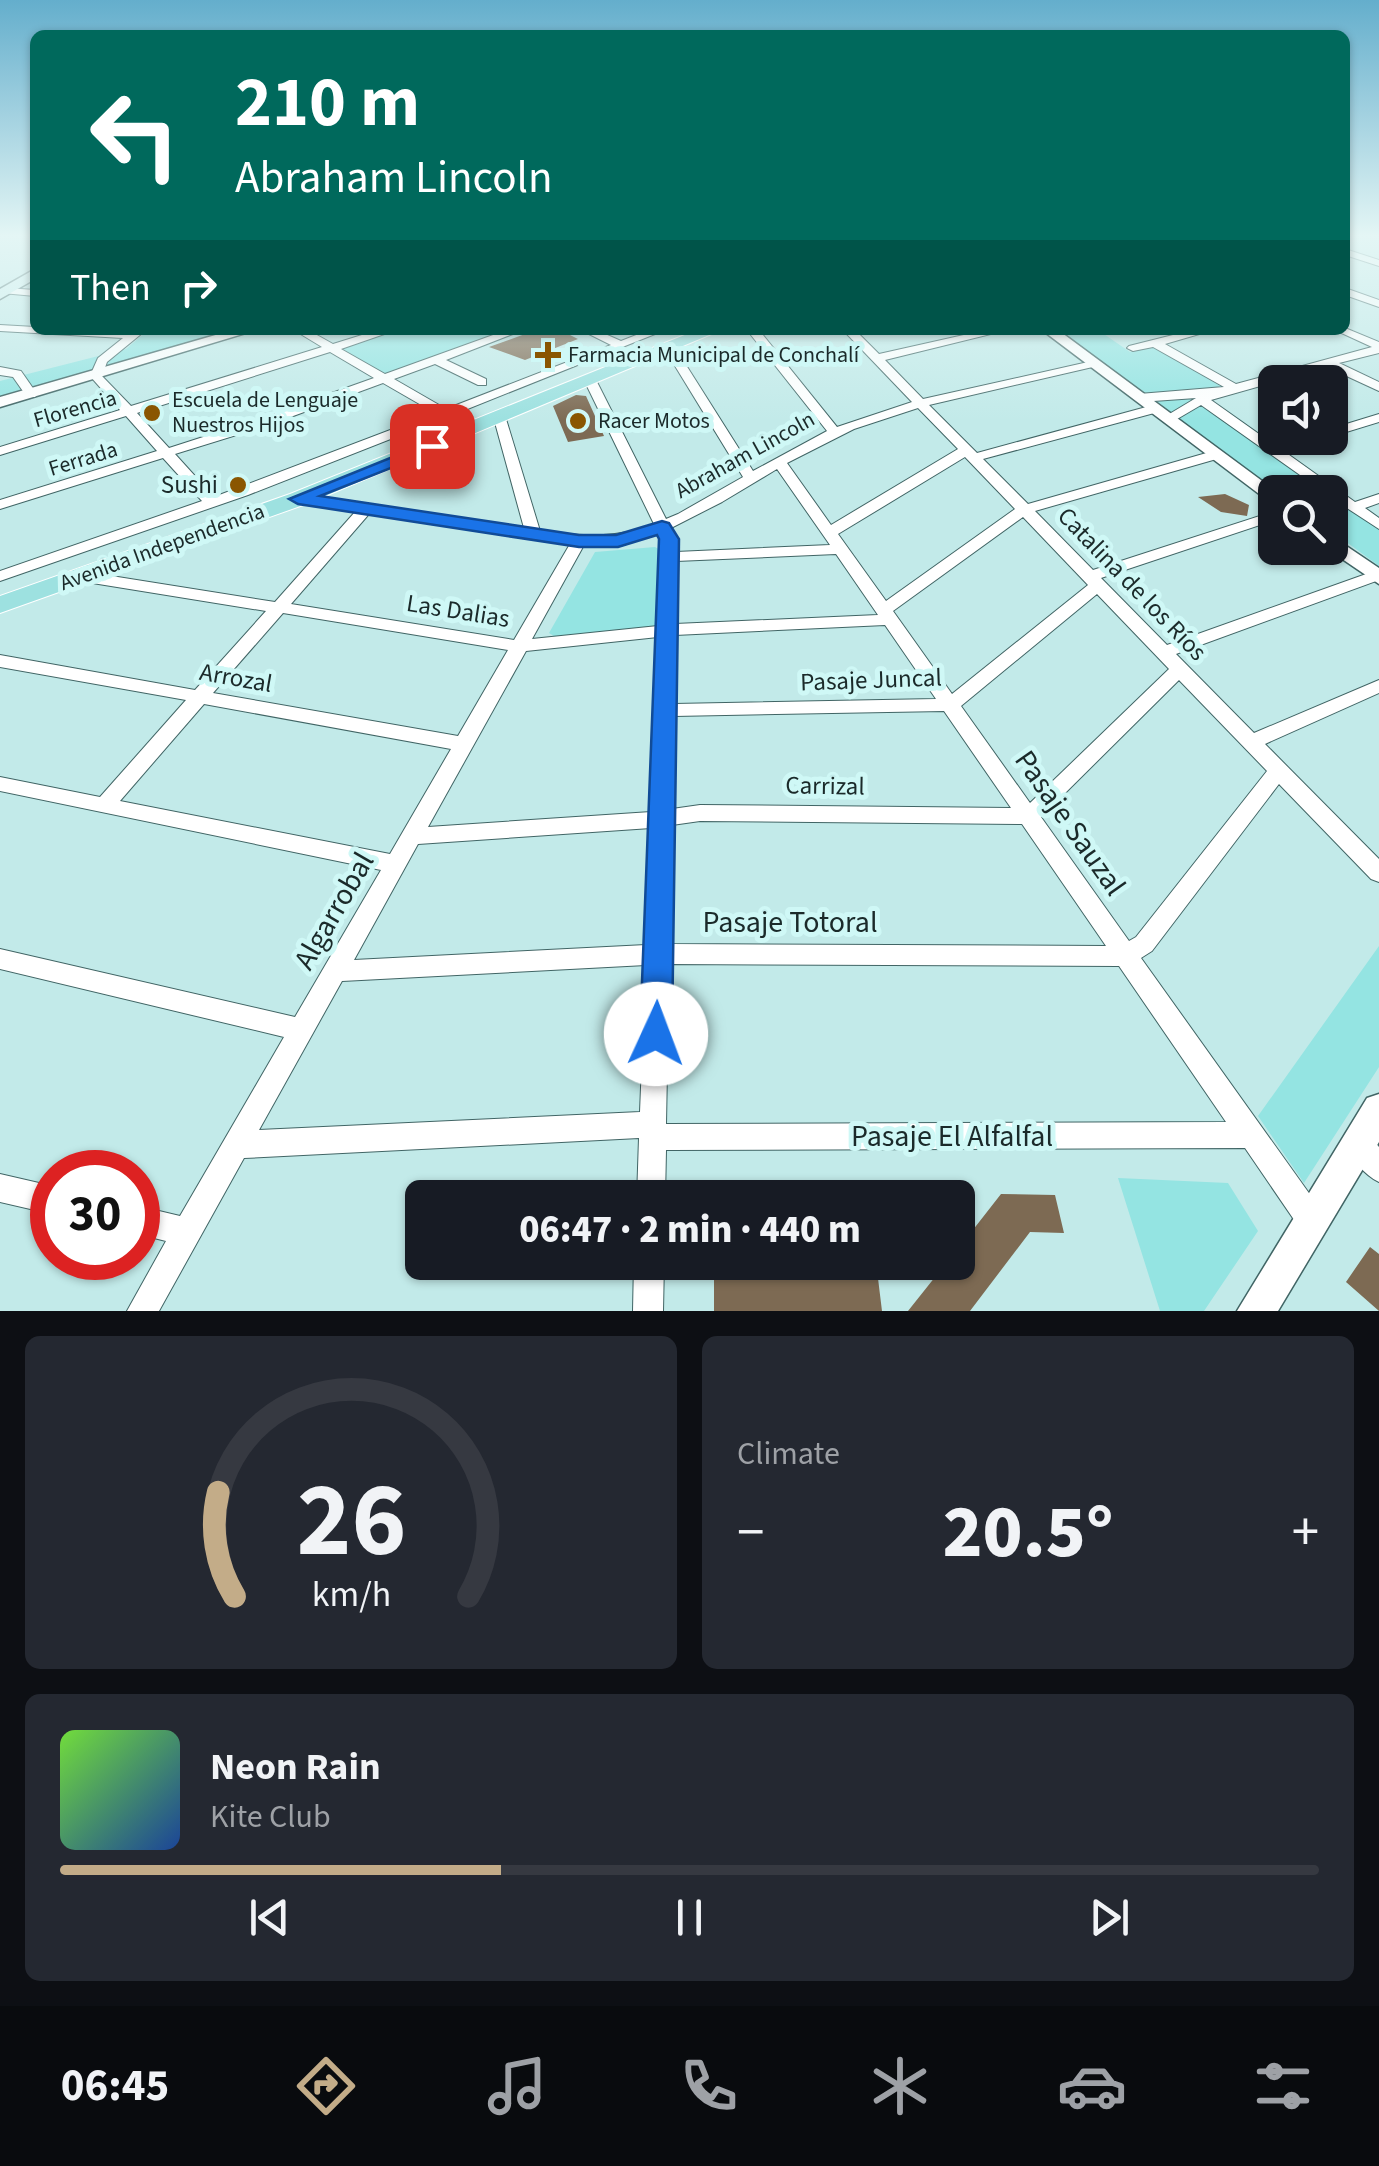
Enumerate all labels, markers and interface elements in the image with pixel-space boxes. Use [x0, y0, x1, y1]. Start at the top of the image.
text: 210 m [235, 53, 420, 153]
icon: left [70, 70, 200, 200]
text: Abraham Lincoln [235, 146, 553, 210]
icon: right [171, 260, 226, 315]
text: Then [70, 261, 151, 315]
place label: Farmacia Municipal de Conchalí [568, 339, 860, 371]
marker: Farmacia Municipal de Conchalí [537, 344, 559, 366]
map controls [1258, 365, 1348, 565]
button: sound [1258, 365, 1348, 455]
street label: Florencia [30, 382, 120, 436]
place label: Escuela de Lenguaje Nuestros Hijos [172, 384, 358, 441]
marker: Escuela de Lenguaje Nuestros Hijos [141, 402, 163, 424]
street label: Abraham Lincoln [669, 403, 821, 507]
pin [390, 404, 475, 489]
place label: Racer Motos [598, 405, 710, 437]
marker: Racer Motos [567, 410, 589, 432]
icon: arrive [405, 419, 460, 474]
street label: Ferrada [45, 433, 121, 485]
place label: Sushi [161, 467, 218, 503]
marker: Sushi [227, 474, 249, 496]
button: search [1258, 475, 1348, 565]
street label: Avenida Independencia [55, 495, 269, 599]
street label: Catalina de los Ríos [1049, 499, 1215, 669]
street label: Las Dalias [404, 585, 512, 637]
street label: Arrozal [197, 654, 275, 702]
street label: Pasaje Juncal [800, 660, 942, 700]
street label: Pasaje Sauzal [1004, 741, 1136, 905]
street label: Carrizal [785, 767, 865, 805]
street label: Algarrobal [283, 844, 385, 978]
street label: Pasaje Totoral [702, 901, 878, 944]
position arrow [604, 982, 708, 1086]
street label: Pasaje El Alfalfal [851, 1115, 1053, 1158]
speed limit sign: 30 [30, 1150, 160, 1280]
text: 06:47 · 2 min · 440 m [519, 1203, 861, 1257]
text: Climate [737, 1431, 840, 1477]
text: 26 [296, 1448, 406, 1596]
text: 20.5° [942, 1479, 1114, 1586]
text: − [737, 1494, 764, 1572]
text: + [1292, 1494, 1319, 1572]
text: km/h [311, 1569, 391, 1620]
text: Neon Rain [210, 1740, 381, 1794]
text: Kite Club [210, 1794, 331, 1840]
icon: previous [242, 1890, 297, 1945]
icon: pause [662, 1890, 717, 1945]
icon: next [1082, 1890, 1137, 1945]
icon: directions [291, 2051, 361, 2121]
icon: music [482, 2051, 552, 2121]
icon: phone [674, 2051, 744, 2121]
icon: climate [865, 2051, 935, 2121]
icon: car [1057, 2051, 1127, 2121]
icon: filters [1248, 2051, 1318, 2121]
text: 06:45 [61, 2054, 169, 2118]

